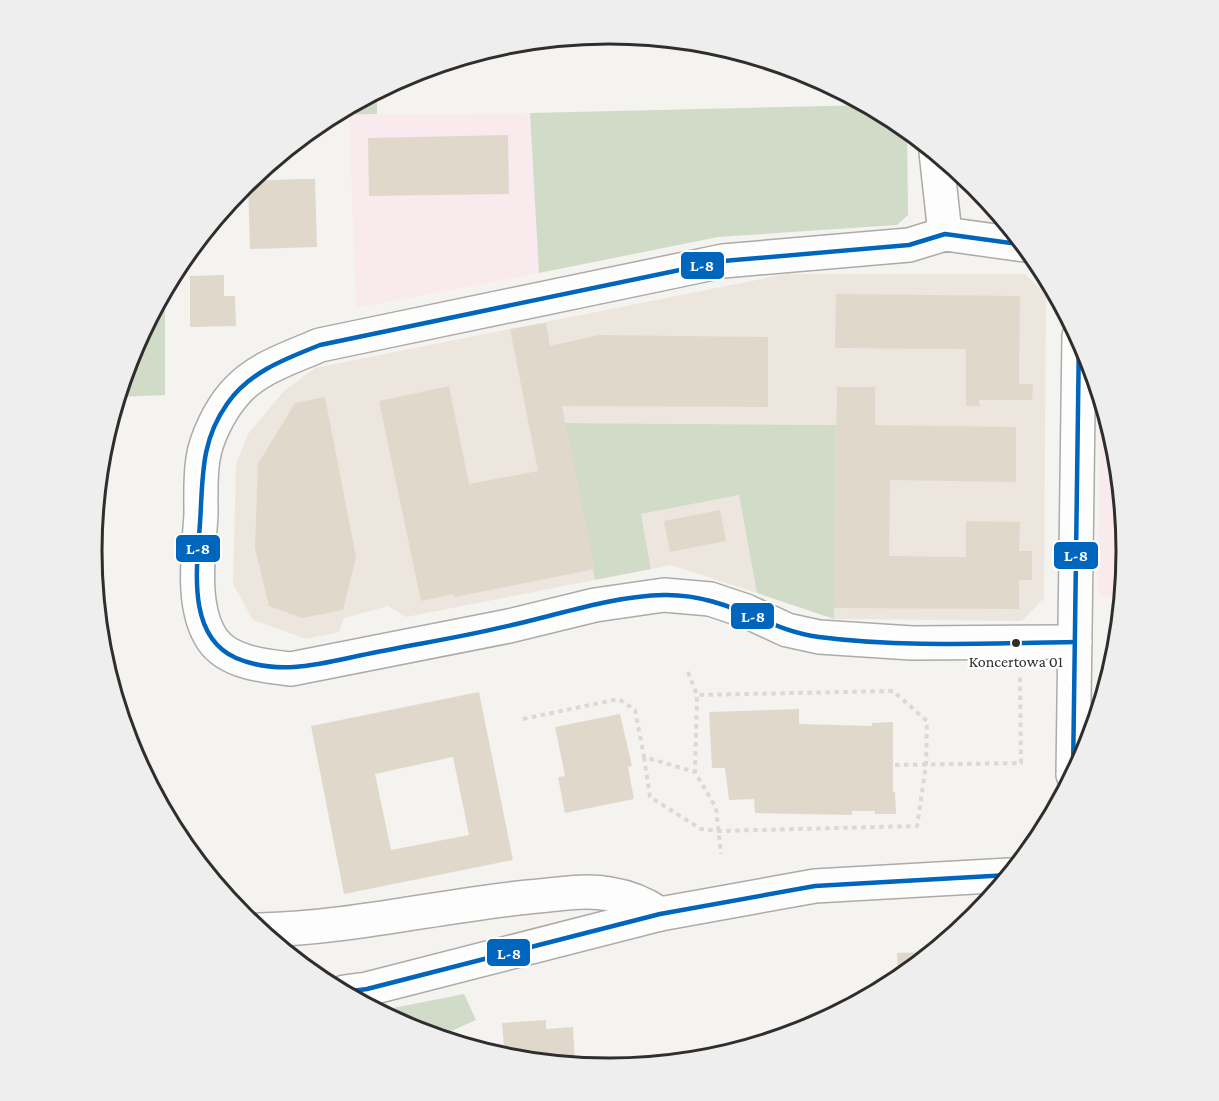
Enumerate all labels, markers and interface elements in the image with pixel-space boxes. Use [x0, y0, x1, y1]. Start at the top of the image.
line badge: L-8 [680, 251, 725, 280]
text: L-8 [690, 257, 714, 274]
line badge: L-8 [175, 534, 221, 563]
text: L-8 [186, 540, 210, 557]
line badge: L-8 [1053, 541, 1099, 570]
text: L-8 [1064, 547, 1088, 564]
line badge: L-8 [730, 602, 775, 630]
text: L-8 [741, 608, 765, 625]
marker: Koncertowa 01 [1010, 637, 1022, 649]
place label: Koncertowa 01 [969, 653, 1063, 670]
line badge: L-8 [486, 938, 531, 967]
text: L-8 [497, 945, 521, 962]

